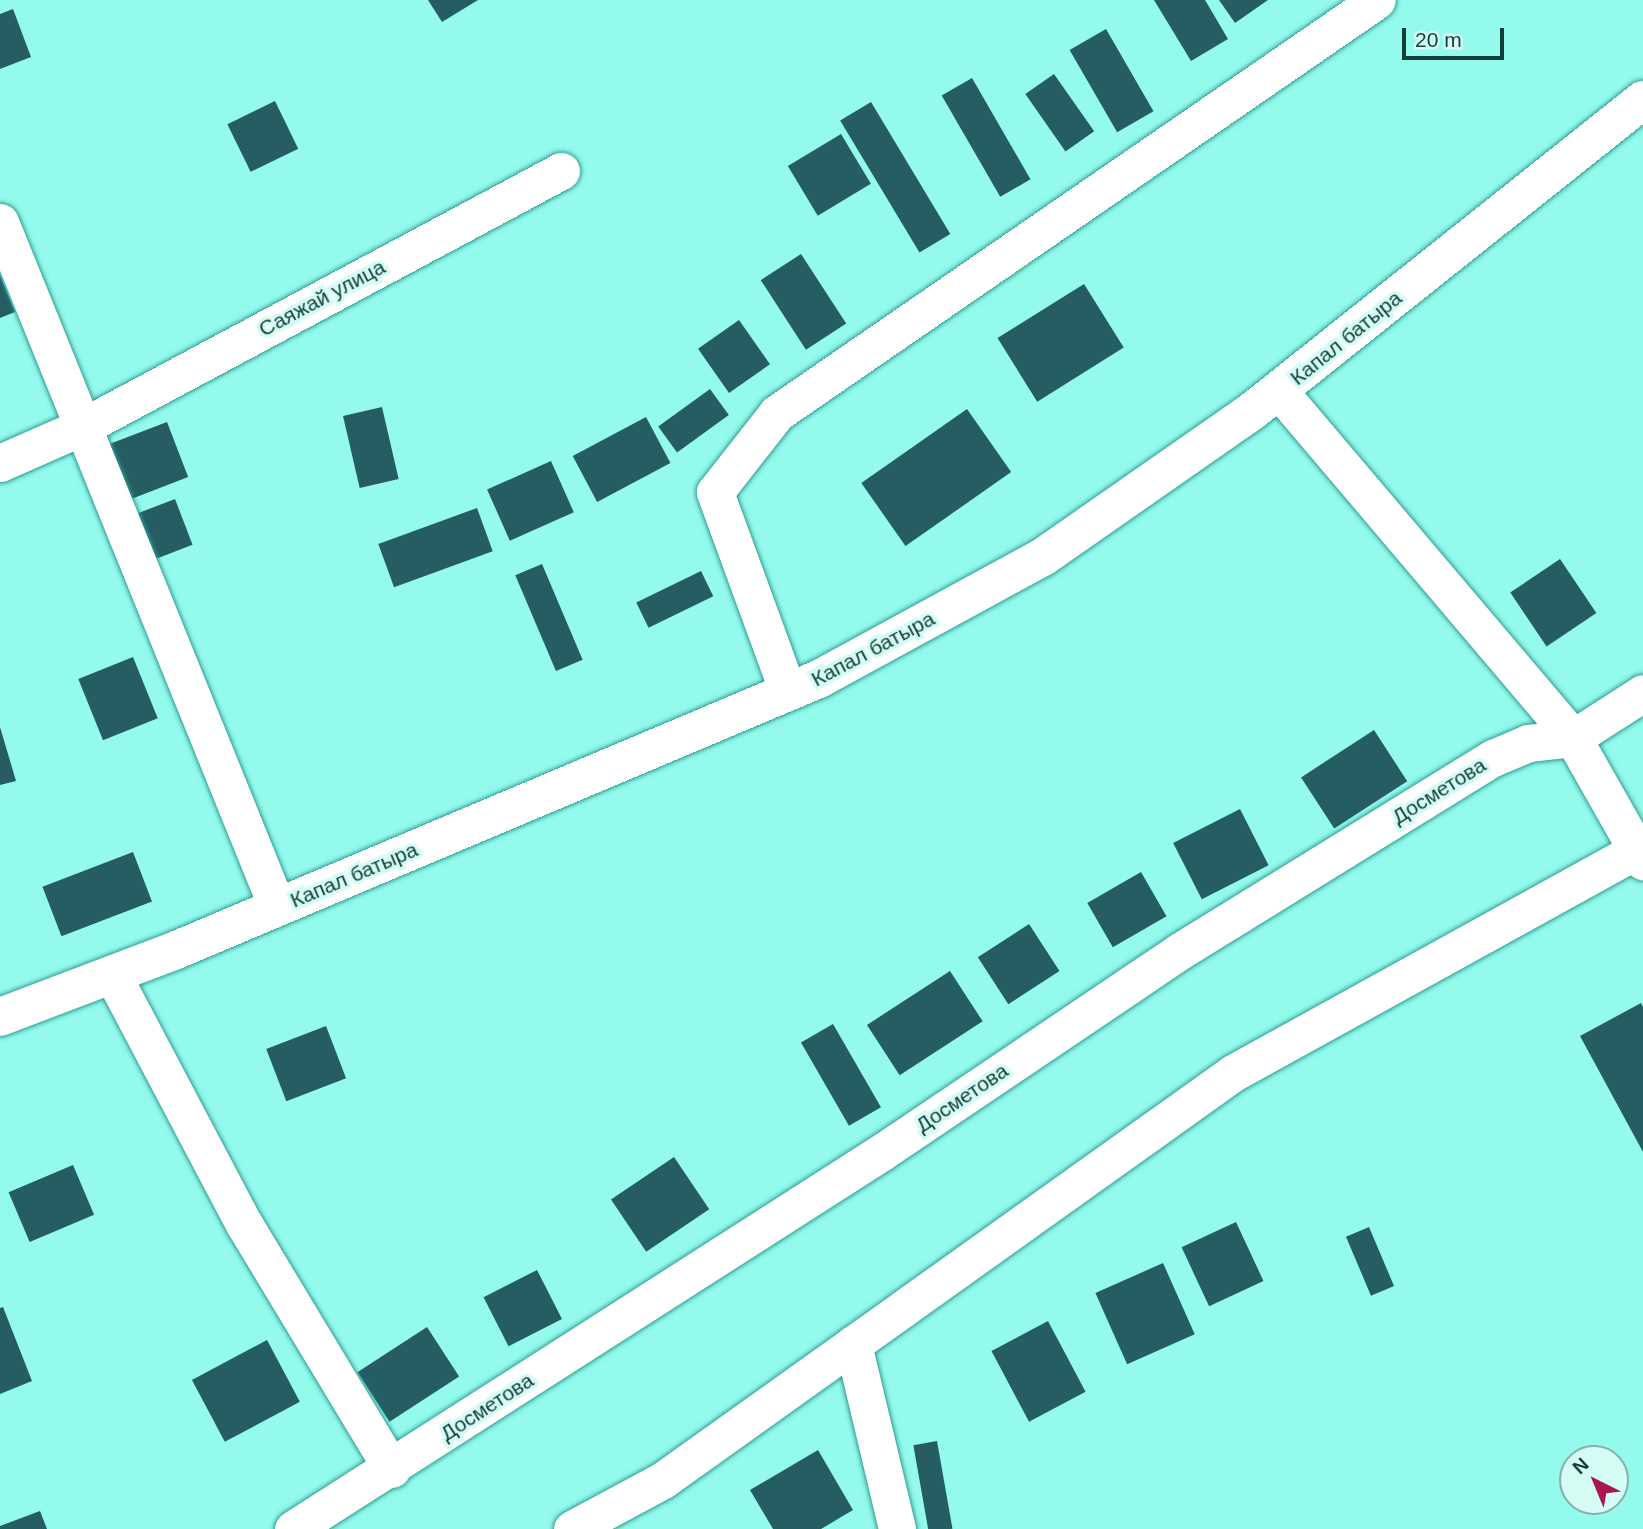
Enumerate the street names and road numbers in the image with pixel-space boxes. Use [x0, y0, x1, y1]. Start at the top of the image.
street label: Саяжай улица [255, 254, 389, 342]
street label: Капал батыра [1285, 285, 1407, 391]
street label: Капал батыра [807, 606, 939, 692]
street label: Досметова [1387, 752, 1491, 830]
street label: Капал батыра [287, 837, 421, 913]
street label: Досметова [911, 1058, 1013, 1138]
street label: Досметова [436, 1368, 538, 1446]

